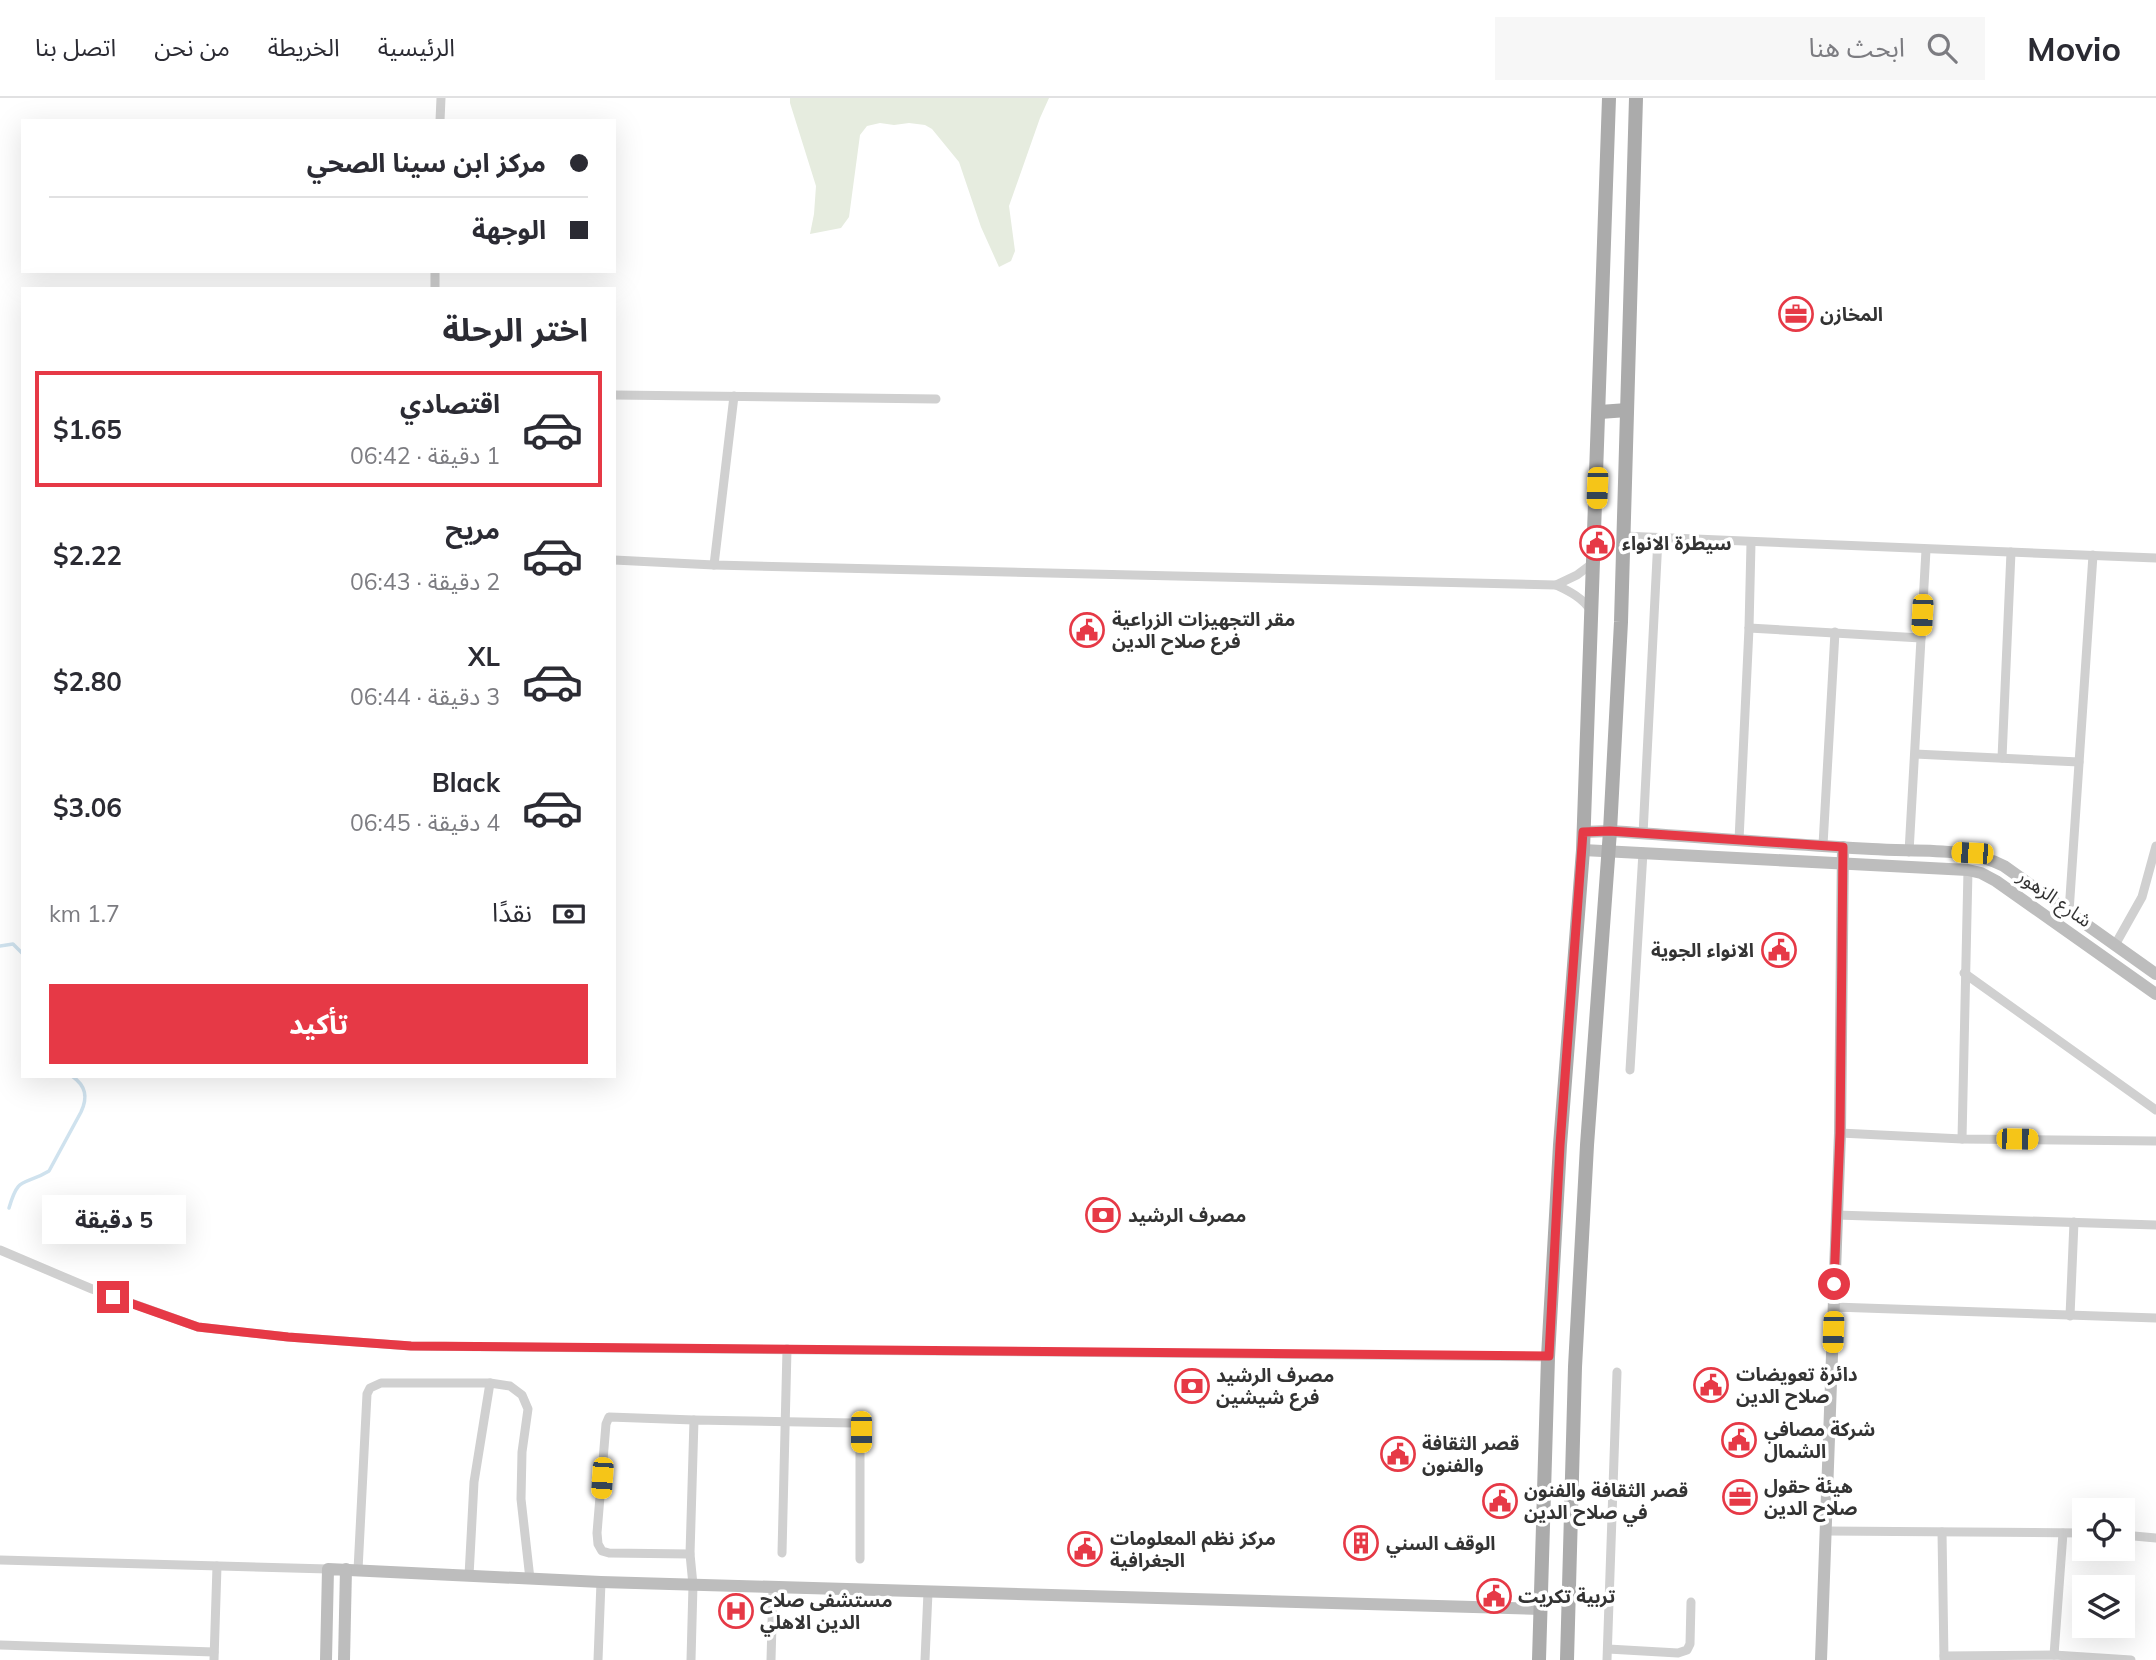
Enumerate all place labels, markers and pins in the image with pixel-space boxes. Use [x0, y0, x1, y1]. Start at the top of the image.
office icon: المخازن [1777, 295, 1815, 333]
place label: المخازن [1820, 302, 1883, 326]
public building icon: سيطرة الانواء [1578, 524, 1616, 562]
place label: سيطرة الانواء [1622, 531, 1732, 555]
place label: مقر التجهيزات الزراعية فرع صلاح الدين [1112, 607, 1295, 655]
public building icon: مقر التجهيزات الزراعية فرع صلاح الدين [1068, 611, 1106, 649]
public building icon: الانواء الجوية [1760, 931, 1798, 969]
place label: الانواء الجوية [1651, 938, 1754, 962]
bank icon: مصرف الرشيد [1084, 1196, 1122, 1234]
place label: مصرف الرشيد [1128, 1203, 1246, 1227]
place label: دائرة تعويضات صلاح الدين [1736, 1362, 1858, 1410]
place label: مصرف الرشيد فرع شيشين [1216, 1363, 1334, 1411]
public building icon: دائرة تعويضات صلاح الدين [1692, 1366, 1730, 1404]
bank icon: مصرف الرشيد فرع شيشين [1173, 1367, 1211, 1405]
place label: شركة مصافي الشمال [1764, 1417, 1875, 1463]
public building icon: شركة مصافي الشمال [1720, 1421, 1758, 1459]
place label: قصر الثقافة والفنون [1422, 1431, 1519, 1477]
public building icon: قصر الثقافة والفنون [1379, 1435, 1417, 1473]
place label: هيئة حقول صلاح الدين [1764, 1474, 1858, 1522]
place label: قصر الثقافة والفنون في صلاح الدين [1524, 1478, 1688, 1527]
office icon: هيئة حقول صلاح الدين [1721, 1478, 1759, 1516]
public building icon: قصر الثقافة والفنون في صلاح الدين [1481, 1482, 1519, 1520]
building icon: الوقف السني [1342, 1524, 1380, 1562]
place label: مركز نظم المعلومات الجغرافية [1110, 1526, 1276, 1572]
public building icon: مركز نظم المعلومات الجغرافية [1066, 1530, 1104, 1568]
place label: الوقف السني [1386, 1531, 1495, 1558]
public building icon: تربية تكريت [1475, 1577, 1513, 1615]
place label: تربية تكريت [1518, 1584, 1616, 1608]
place label: مستشفى صلاح الدين الاهلي [760, 1588, 893, 1637]
hospital icon: مستشفى صلاح الدين الاهلي [717, 1592, 755, 1630]

